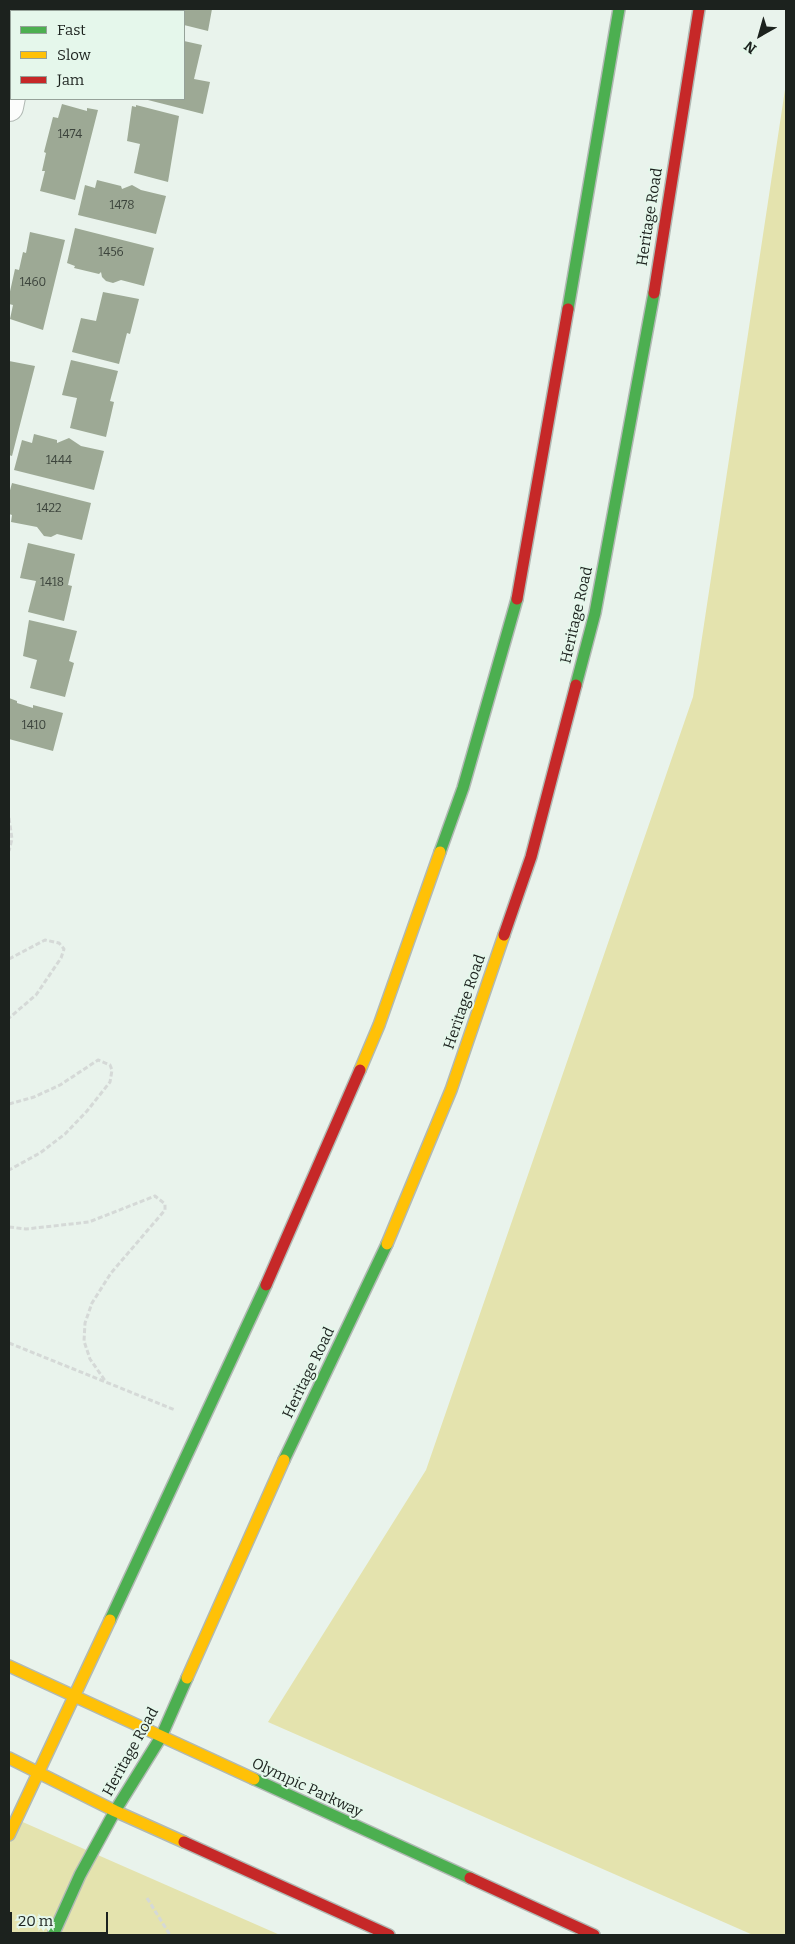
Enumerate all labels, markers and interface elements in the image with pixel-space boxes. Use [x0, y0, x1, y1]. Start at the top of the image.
legend [10, 10, 185, 100]
north arrow [735, 10, 785, 60]
text: Fast [57, 21, 86, 39]
text: N [741, 37, 760, 57]
text: Slow [57, 46, 91, 64]
text: Jam [57, 71, 84, 89]
house number: 1474 [58, 128, 82, 142]
street label: Heritage Road [633, 167, 667, 267]
house number: 1478 [110, 199, 134, 213]
house number: 1456 [98, 246, 124, 260]
house number: 1460 [20, 276, 46, 290]
house number: 1444 [46, 454, 72, 468]
house number: 1422 [37, 502, 61, 516]
street label: Heritage Road [557, 565, 597, 665]
house number: 1418 [40, 576, 64, 590]
house number: 1410 [22, 719, 46, 733]
street label: Heritage Road [440, 952, 490, 1052]
street label: Heritage Road [279, 1325, 339, 1421]
street label: Heritage Road [99, 1704, 163, 1800]
street label: Olympic Parkway [249, 1754, 365, 1822]
scale bar [12, 1902, 110, 1934]
text: 20 m [18, 1912, 53, 1930]

